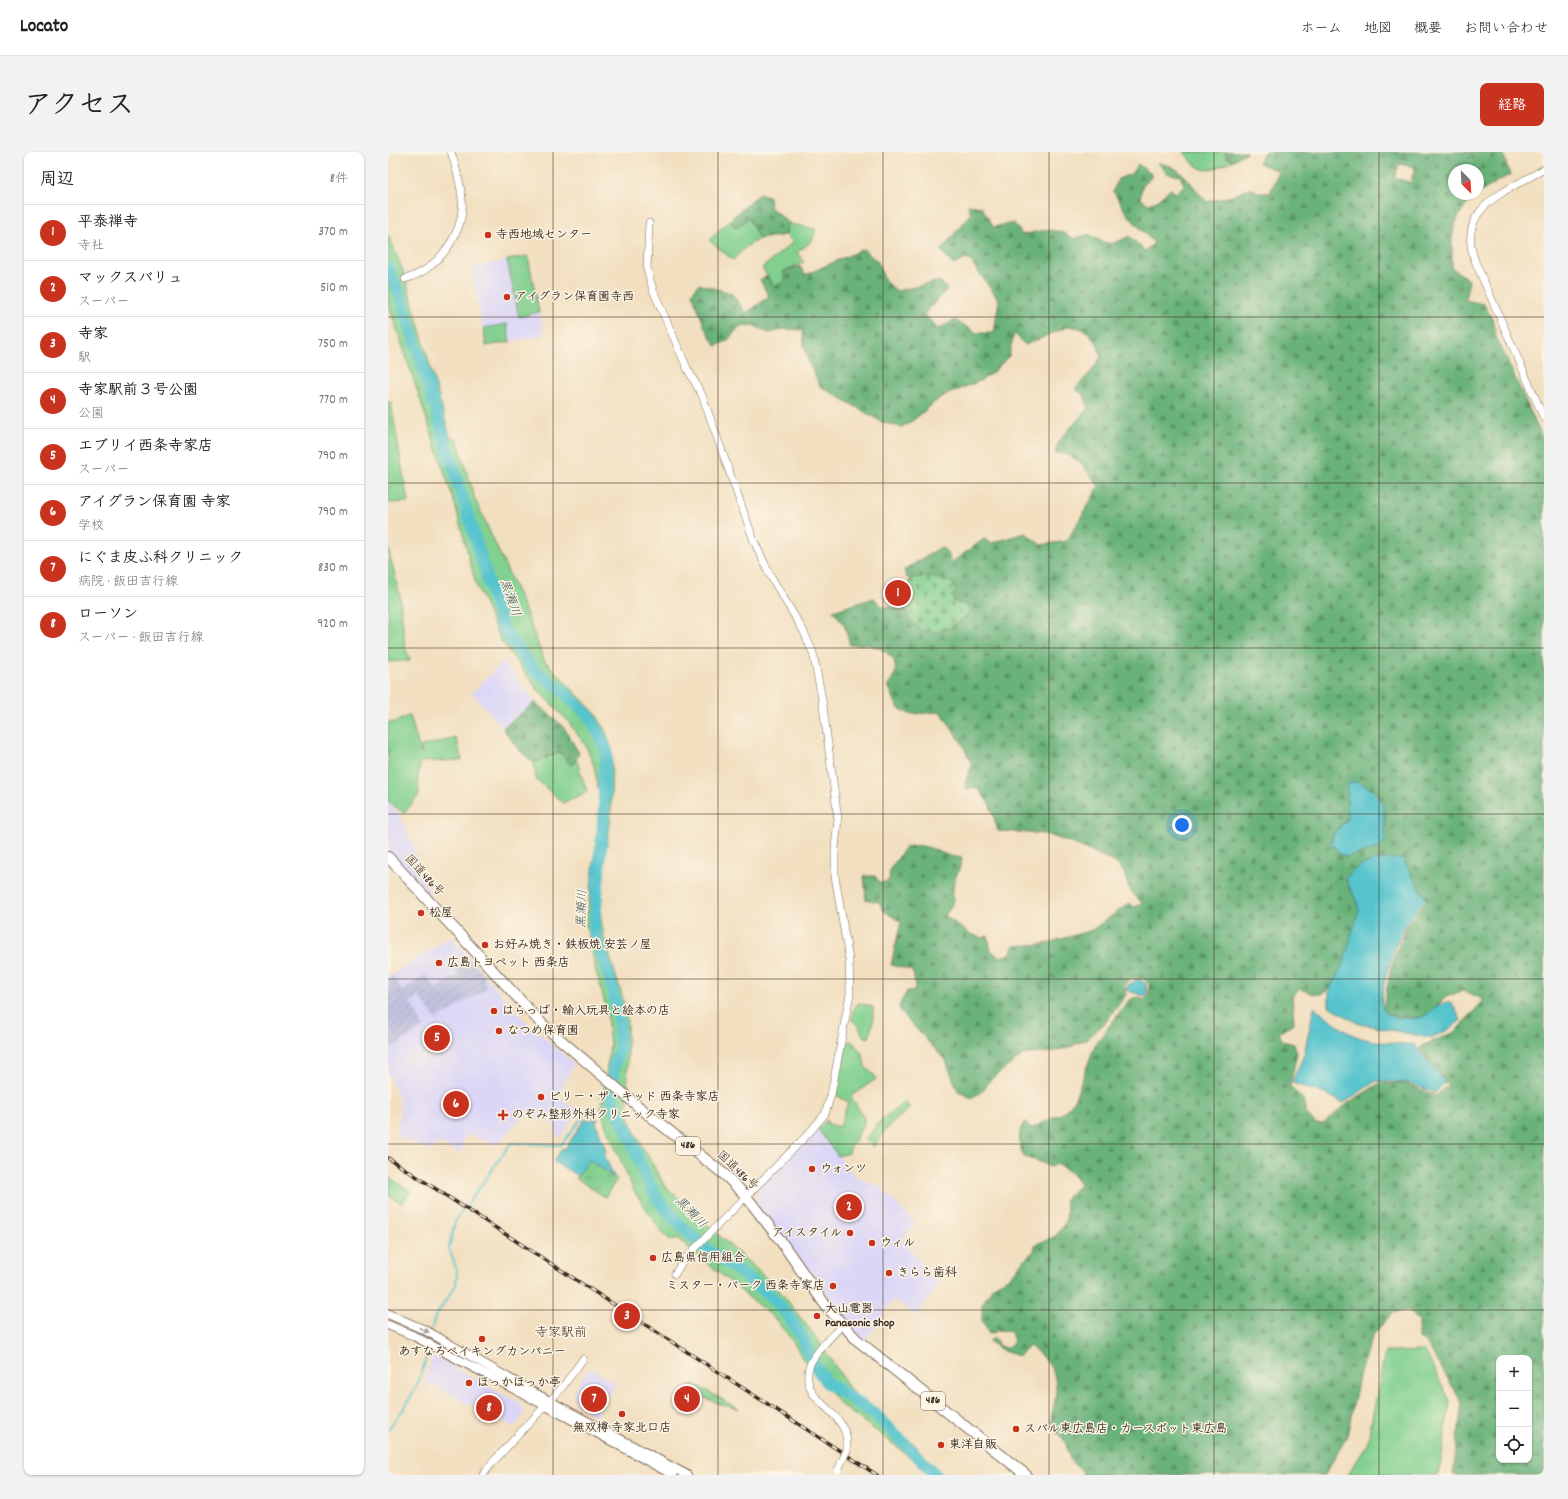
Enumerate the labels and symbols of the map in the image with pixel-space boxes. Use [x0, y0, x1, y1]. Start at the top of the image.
north arrow [1448, 164, 1484, 200]
place label: 寺西地域センター [496, 227, 592, 244]
marker: 寺西地域センター [483, 230, 493, 240]
place label: アイグラン保育園寺西 [515, 289, 634, 306]
marker: アイグラン保育園寺西 [502, 292, 512, 302]
water label: 黒瀬川 [493, 576, 525, 620]
pin: 1 [885, 578, 911, 608]
your location [1172, 815, 1192, 835]
street label: 国道486号 [400, 851, 448, 901]
water label: 黒瀬川 [573, 889, 593, 929]
place label: 松屋 [429, 905, 453, 922]
marker: 松屋 [416, 908, 426, 918]
place label: お好み焼き・鉄板焼 安芸ノ屋 [493, 937, 652, 954]
marker: お好み焼き・鉄板焼 安芸ノ屋 [480, 940, 490, 950]
place label: 広島トヨペット 西条店 [447, 955, 570, 972]
marker: 広島トヨペット 西条店 [434, 958, 444, 968]
place label: はらっぱ・輸入玩具と絵本の店 [502, 1003, 670, 1020]
marker: はらっぱ・輸入玩具と絵本の店 [489, 1006, 499, 1016]
pin: 5 [424, 1023, 450, 1053]
place label: なつめ保育園 [507, 1023, 579, 1040]
marker: なつめ保育園 [494, 1026, 504, 1036]
pin: 6 [443, 1089, 469, 1119]
place label: ビリー・ザ・キッド 西条寺家店 [549, 1089, 720, 1106]
marker: ビリー・ザ・キッド 西条寺家店 [536, 1092, 546, 1102]
place label: のぞみ整形外科クリニック寺家 [512, 1107, 680, 1124]
marker: のぞみ整形外科クリニック寺家 [497, 1109, 509, 1121]
road number: 486 [676, 1137, 700, 1155]
street label: 国道486号 [712, 1147, 762, 1195]
place label: ウォンツ [820, 1161, 867, 1178]
marker: ウォンツ [807, 1164, 817, 1174]
water label: 黒瀬川 [670, 1192, 710, 1234]
pin: 2 [836, 1192, 862, 1222]
place label: アイスタイル [772, 1225, 842, 1242]
marker: アイスタイル [845, 1228, 855, 1238]
place label: ウィル [880, 1235, 915, 1252]
marker: ウィル [867, 1238, 877, 1248]
place label: 広島県信用組合 [661, 1250, 745, 1267]
marker: 広島県信用組合 [648, 1253, 658, 1263]
place label: きらら歯科 [897, 1265, 957, 1282]
marker: きらら歯科 [884, 1268, 894, 1278]
place label: ミスター・バーク 西条寺家店 [666, 1278, 825, 1295]
marker: ミスター・バーク 西条寺家店 [828, 1281, 838, 1291]
pin: 3 [614, 1301, 640, 1331]
place label: 大山電器 Panasonic Shop [825, 1301, 895, 1332]
marker: 大山電器 Panasonic Shop [812, 1311, 822, 1321]
district label: 寺家駅前 [535, 1324, 587, 1343]
one-way arrow [418, 1327, 430, 1333]
marker: あすなろベイキングカンパニー [477, 1334, 487, 1344]
place label: あすなろベイキングカンパニー [398, 1344, 566, 1361]
place label: ほっかほっか亭 [477, 1375, 561, 1392]
marker: ほっかほっか亭 [464, 1378, 474, 1388]
pin: 7 [581, 1384, 607, 1414]
pin: 4 [674, 1384, 700, 1414]
road number: 486 [921, 1392, 945, 1410]
pin: 8 [476, 1393, 502, 1423]
marker: 無双樽 寺家北口店 [617, 1409, 627, 1419]
place label: 無双樽 寺家北口店 [573, 1420, 671, 1437]
place label: スバル東広島店・カースポット東広島 [1024, 1421, 1227, 1438]
marker: スバル東広島店・カースポット東広島 [1011, 1424, 1021, 1434]
place label: 東洋自販 [949, 1437, 997, 1454]
marker: 東洋自販 [936, 1440, 946, 1450]

